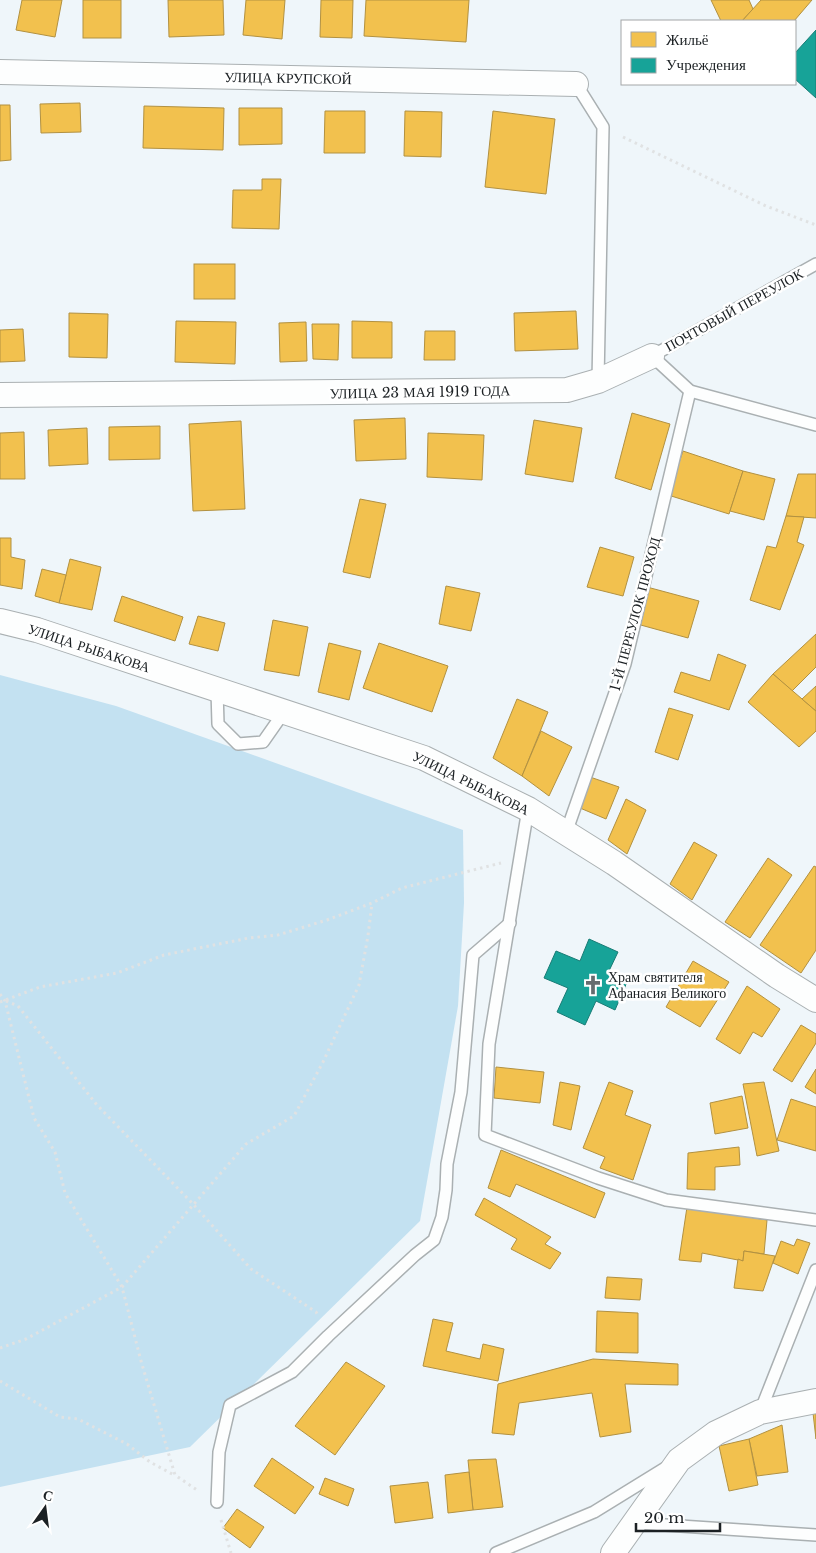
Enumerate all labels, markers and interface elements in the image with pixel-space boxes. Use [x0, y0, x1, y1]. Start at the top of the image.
legend [621, 20, 796, 85]
text: Жильё [666, 30, 709, 49]
text: Учреждения [666, 55, 746, 74]
street label: УЛИЦА КРУПСКОЙ [224, 68, 352, 88]
street label: ПОЧТОВЫЙ ПЕРЕУЛОК [662, 264, 807, 356]
street label: УЛИЦА 23 МАЯ 1919 ГОДА [330, 381, 511, 403]
street label: 1-Й ПЕРЕУЛОК ПРОХОД [606, 535, 664, 693]
street label: УЛИЦА РЫБАКОВА [25, 620, 153, 677]
street label: УЛИЦА РЫБАКОВА [410, 747, 533, 819]
place label: Храм святителя Афанасия Великого [608, 968, 726, 1002]
church icon: Храм святителя Афанасия Великого [582, 974, 604, 996]
north arrow [20, 1483, 70, 1533]
text: С [41, 1485, 55, 1505]
scale bar [636, 1500, 720, 1532]
text: 20 m [644, 1508, 684, 1527]

